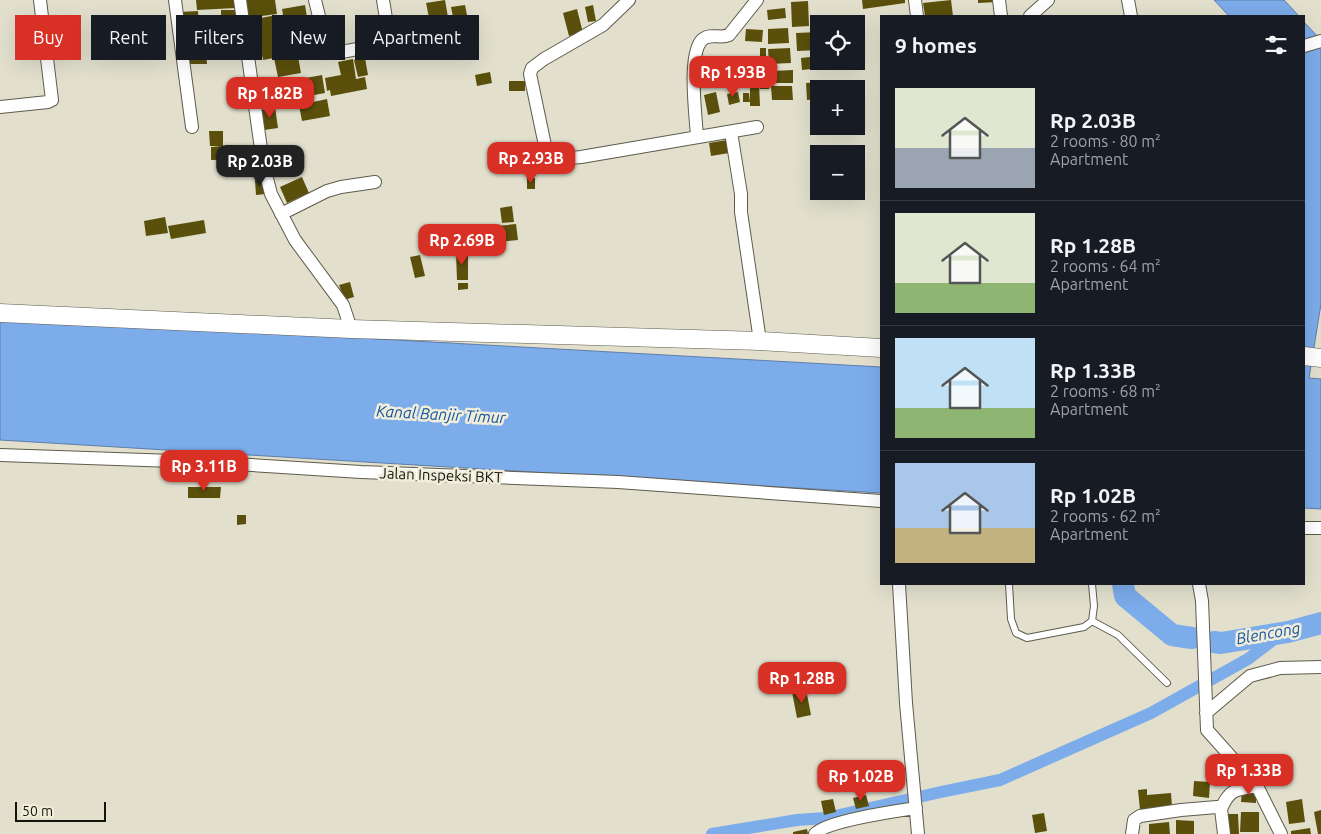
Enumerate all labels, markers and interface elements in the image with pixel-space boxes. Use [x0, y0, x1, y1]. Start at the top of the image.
chip: Buy [15, 15, 81, 60]
chip: Rent [91, 15, 166, 60]
chip: Filters [176, 15, 262, 60]
chip: New [272, 15, 345, 60]
chip: Apartment [355, 15, 479, 60]
map controls [810, 15, 865, 200]
button: locate [810, 15, 865, 70]
icon: filters [1262, 31, 1290, 59]
text: 9 homes [895, 33, 977, 57]
pin: Rp 1.93B [681, 56, 785, 98]
text: Rp 1.93B [700, 63, 766, 81]
pin: Rp 1.82B [218, 76, 322, 119]
button: + [810, 80, 865, 135]
text: Rp 1.82B [237, 84, 303, 102]
icon: home [935, 108, 995, 168]
text: Rp 2.03B [1050, 108, 1136, 132]
text: 2 rooms · 80 m² [1050, 132, 1161, 150]
pin: Rp 2.93B [479, 142, 583, 184]
pin: Rp 2.03B [208, 144, 312, 187]
button: − [810, 145, 865, 200]
text: Rp 2.93B [498, 149, 564, 167]
text: Apartment [1050, 150, 1128, 168]
text: Rp 2.03B [227, 152, 293, 170]
pin: Rp 2.69B [410, 224, 514, 266]
text: Rp 2.69B [429, 231, 495, 249]
icon: home [935, 233, 995, 293]
text: Rp 1.28B [1050, 233, 1136, 257]
text: 2 rooms · 64 m² [1050, 257, 1161, 275]
text: Apartment [1050, 275, 1128, 293]
icon: home [935, 358, 995, 418]
text: Rp 1.33B [1050, 358, 1136, 382]
text: 2 rooms · 68 m² [1050, 382, 1161, 400]
text: Apartment [1050, 400, 1128, 418]
water label: Kanal Banjir Timur [376, 402, 507, 426]
pin: Rp 3.11B [152, 450, 256, 492]
text: Rp 3.11B [171, 457, 237, 475]
street label: Jalan Inspeksi BKT [379, 464, 503, 486]
icon: home [935, 483, 995, 543]
text: Rp 1.02B [1050, 483, 1136, 507]
text: 2 rooms · 62 m² [1050, 507, 1161, 525]
text: Apartment [1050, 525, 1128, 543]
water label: Blencong [1235, 618, 1302, 647]
pin: Rp 1.28B [750, 662, 854, 704]
text: Rp 1.28B [769, 669, 835, 687]
pin: Rp 1.33B [1197, 754, 1301, 796]
pin: Rp 1.02B [809, 760, 913, 802]
text: Rp 1.33B [1216, 761, 1282, 779]
text: Rp 1.02B [828, 767, 894, 785]
scale bar [15, 799, 106, 822]
text: 50 m [22, 803, 53, 819]

